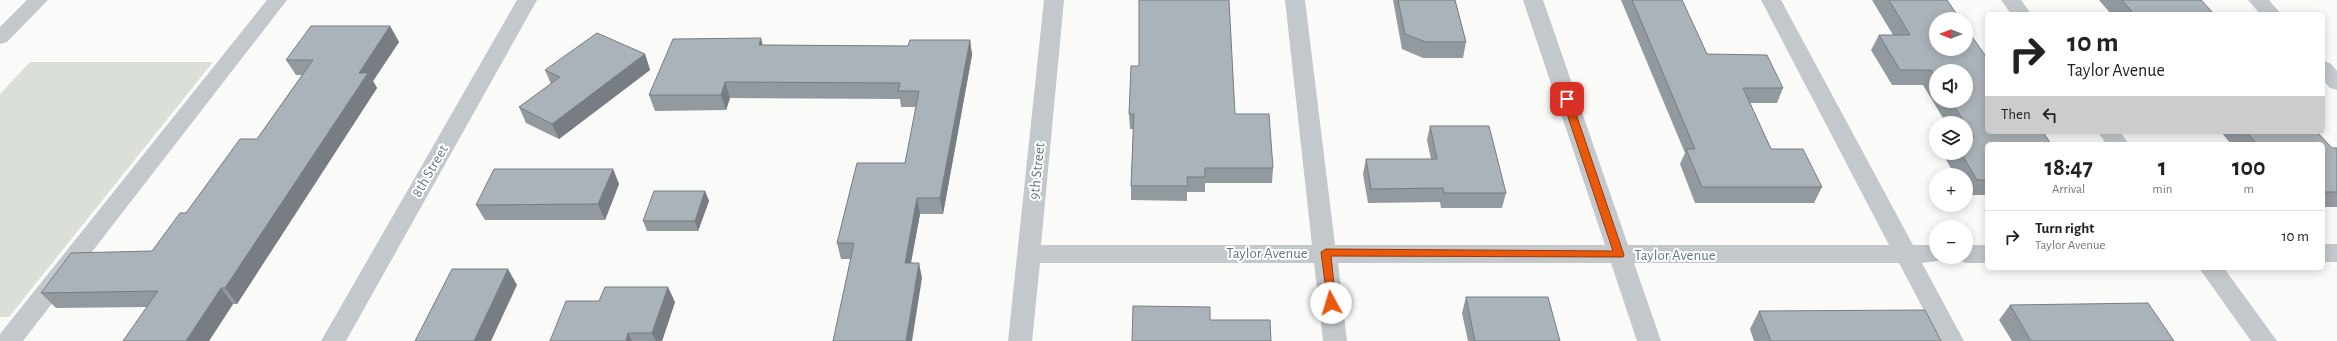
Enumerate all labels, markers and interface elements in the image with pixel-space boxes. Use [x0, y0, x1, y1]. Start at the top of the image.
north arrow [1929, 12, 1973, 56]
map controls [1929, 12, 1973, 264]
icon: right [2001, 28, 2053, 80]
text: 10 m [2067, 29, 2119, 57]
text: Taylor Avenue [2067, 62, 2165, 80]
button: sound [1929, 64, 1973, 108]
pin [1550, 82, 1584, 116]
icon: arrive [1556, 88, 1578, 110]
icon: left [2039, 104, 2061, 126]
text: Then [2001, 107, 2031, 122]
button: layers [1929, 116, 1973, 160]
street label: 9th Street [1027, 141, 1047, 200]
street label: 8th Street [409, 142, 451, 200]
text: 18:47 [2044, 156, 2093, 180]
text: 1 [2158, 156, 2167, 180]
text: 100 [2232, 156, 2266, 180]
button: + [1929, 168, 1973, 212]
text: Arrival [2052, 183, 2085, 196]
text: min [2152, 183, 2173, 196]
text: m [2244, 183, 2254, 196]
button: − [1929, 220, 1973, 264]
text: Turn right [2035, 221, 2094, 236]
icon: right [2001, 226, 2023, 248]
text: 10 m [2281, 229, 2309, 244]
text: Taylor Avenue [2035, 239, 2106, 252]
street label: Taylor Avenue [1226, 246, 1308, 261]
street label: Taylor Avenue [1634, 248, 1716, 263]
position arrow [1310, 282, 1352, 324]

